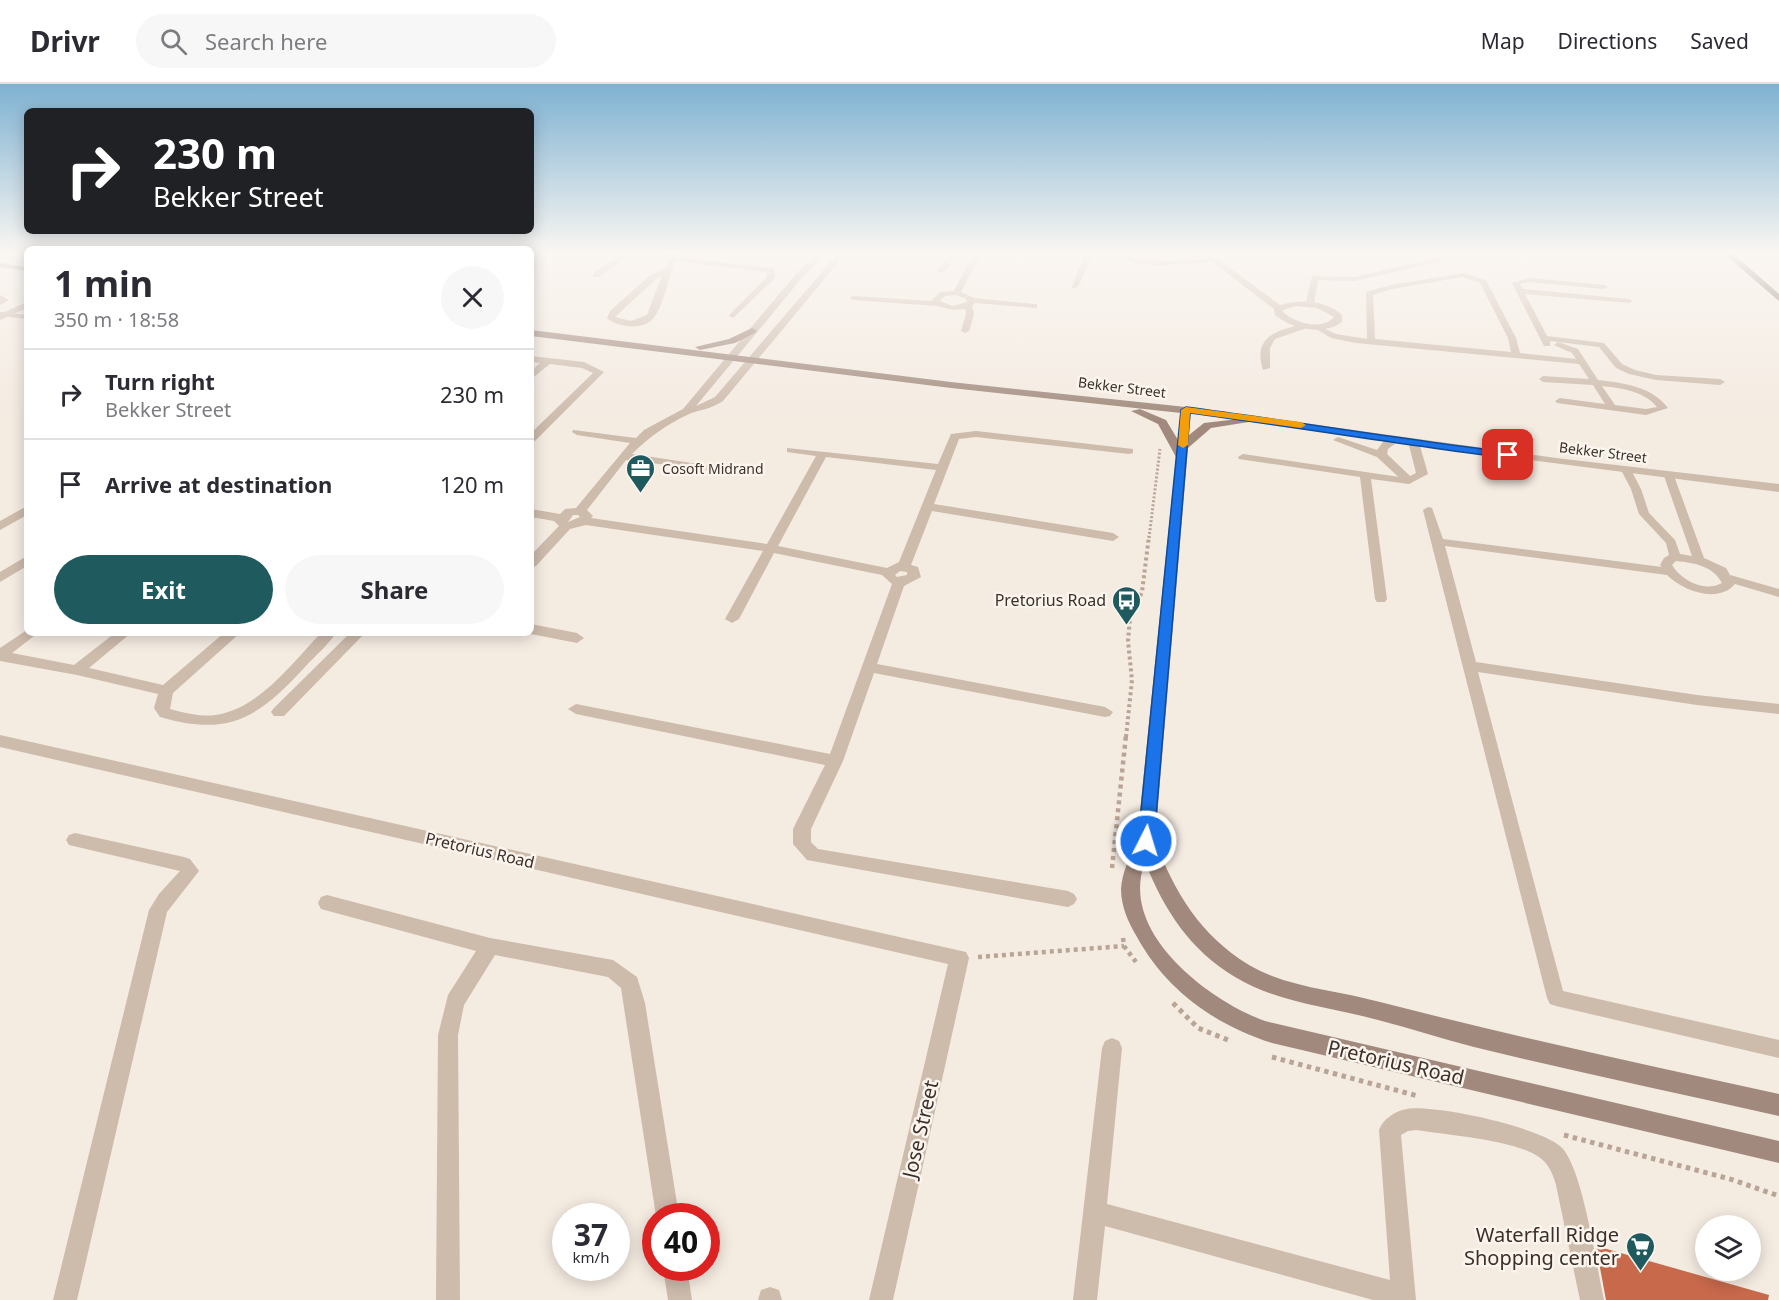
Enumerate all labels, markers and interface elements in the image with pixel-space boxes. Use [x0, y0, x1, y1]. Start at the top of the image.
search box [136, 14, 556, 68]
text: Drivr [30, 22, 100, 60]
icon: search [157, 25, 190, 58]
text: Search here [205, 26, 327, 56]
text: Map [1481, 27, 1525, 55]
text: Directions [1558, 27, 1657, 55]
text: Saved [1690, 27, 1749, 55]
text: 230 m [153, 124, 277, 181]
icon: right [54, 132, 132, 210]
text: Bekker Street [153, 178, 323, 215]
text: 1 min [54, 259, 153, 308]
button: close [441, 266, 504, 329]
text: 350 m · 18:58 [54, 306, 179, 333]
text: Turn right [105, 366, 215, 396]
street label: Bekker Street [1077, 372, 1167, 402]
icon: right [54, 378, 87, 411]
text: 230 m [440, 379, 504, 409]
text: Bekker Street [105, 396, 231, 423]
pin [1482, 429, 1533, 480]
street label: Bekker Street [1558, 437, 1648, 467]
icon: arrive [1491, 438, 1524, 471]
office icon: Cosoft Midrand [625, 452, 657, 494]
place label: Cosoft Midrand [662, 459, 764, 478]
icon: arrive [54, 468, 87, 501]
text: Arrive at destination [105, 469, 332, 499]
text: 120 m [440, 469, 504, 499]
button: Exit [54, 555, 273, 624]
button: Share [285, 555, 504, 624]
bus stop icon: Pretorius Road [1111, 584, 1143, 626]
place label: Pretorius Road [995, 589, 1106, 611]
position arrow [1114, 809, 1178, 873]
street label: Pretorius Road [423, 827, 537, 873]
street label: Pretorius Road [1325, 1033, 1467, 1091]
street label: Jose Street [895, 1078, 944, 1182]
speed limit sign: 40 [642, 1203, 720, 1281]
text: 37 [574, 1214, 608, 1255]
map controls [1695, 1215, 1761, 1281]
button: layers [1695, 1215, 1761, 1281]
place label: Waterfall Ridge Shopping center [1464, 1221, 1619, 1271]
supermarket icon: Waterfall Ridge Shopping center [1624, 1230, 1656, 1272]
text: km/h [573, 1247, 609, 1267]

